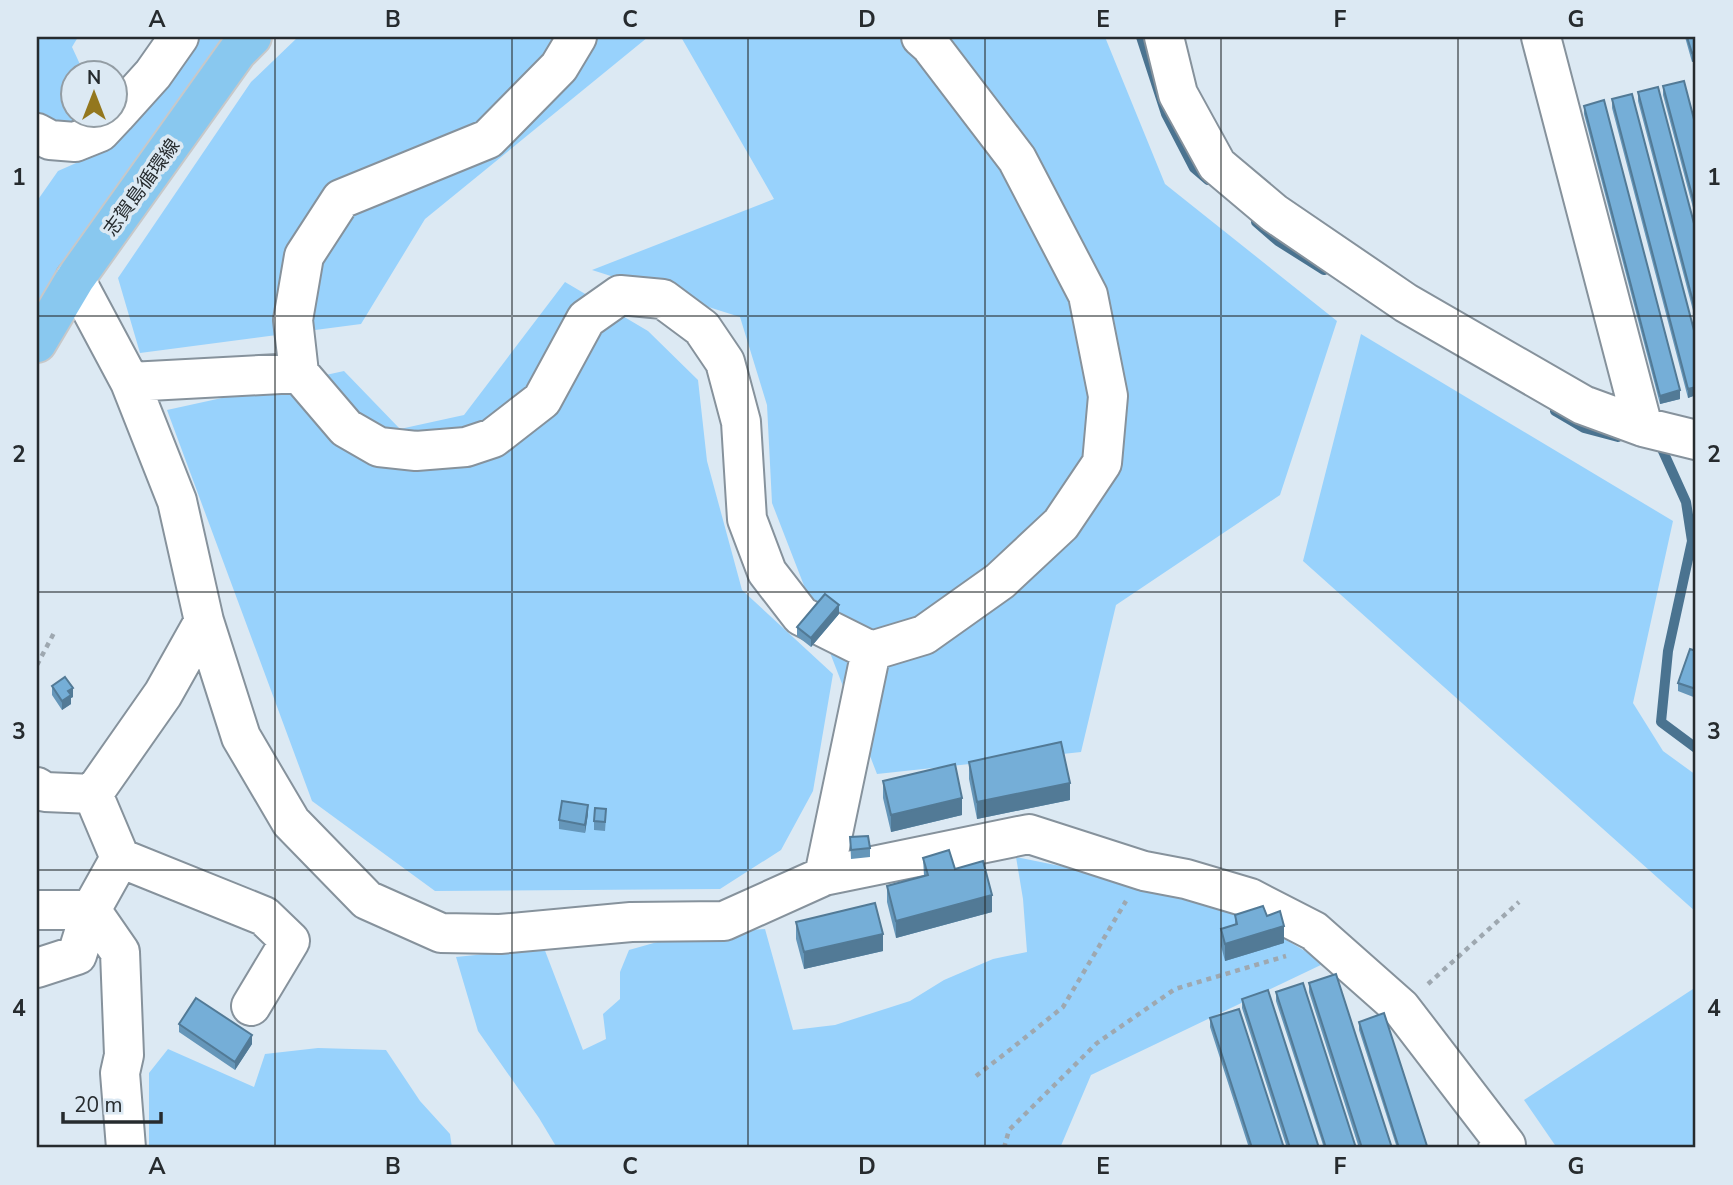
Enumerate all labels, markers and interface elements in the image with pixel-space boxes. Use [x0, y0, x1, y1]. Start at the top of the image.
text: A [148, 4, 166, 35]
text: B [385, 4, 401, 35]
text: C [622, 4, 638, 35]
text: D [858, 4, 876, 35]
text: E [1096, 4, 1110, 35]
text: F [1334, 4, 1347, 35]
text: G [1568, 4, 1584, 35]
north arrow [60, 60, 130, 130]
text: N [87, 65, 101, 91]
street label: 志賀島循環線 [98, 134, 186, 241]
text: 1 [12, 162, 26, 193]
text: 1 [1707, 162, 1721, 193]
text: 2 [12, 439, 26, 470]
text: 2 [1707, 439, 1721, 470]
text: 3 [12, 716, 26, 747]
text: 3 [1707, 716, 1721, 747]
text: 4 [12, 993, 26, 1024]
text: 4 [1707, 993, 1721, 1024]
scale bar [63, 1080, 161, 1124]
text: 20 m [74, 1091, 123, 1119]
text: A [148, 1151, 166, 1182]
text: B [385, 1151, 401, 1182]
text: C [622, 1151, 638, 1182]
text: D [858, 1151, 876, 1182]
text: E [1096, 1151, 1110, 1182]
text: F [1334, 1151, 1347, 1182]
text: G [1568, 1151, 1584, 1182]

